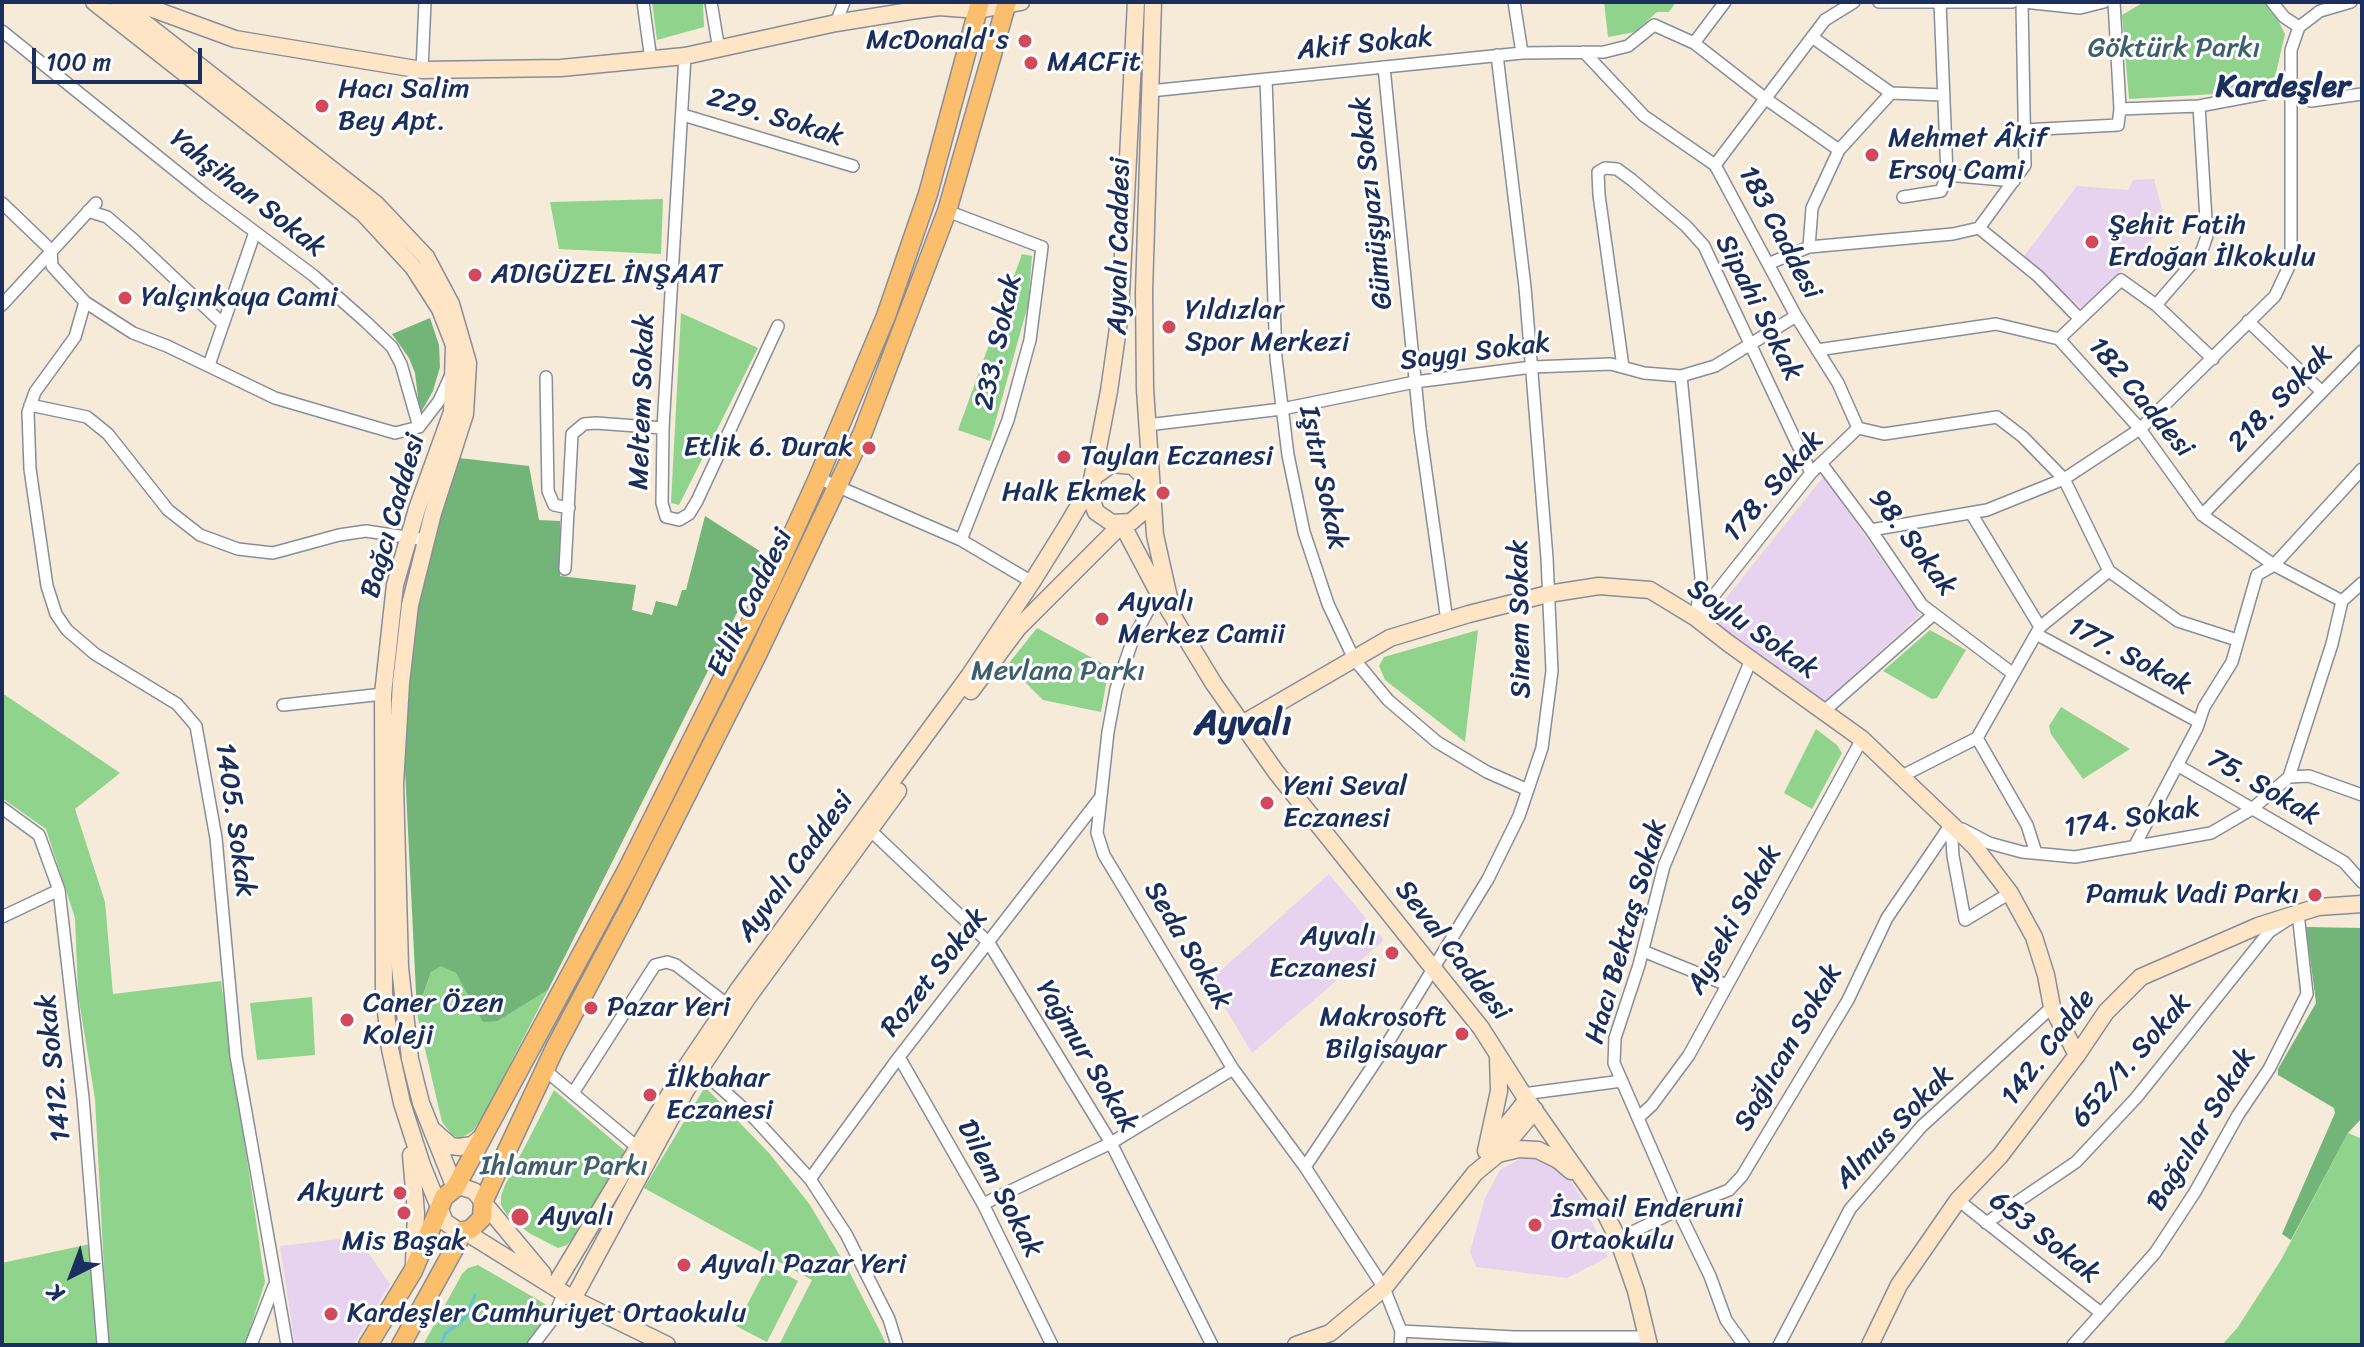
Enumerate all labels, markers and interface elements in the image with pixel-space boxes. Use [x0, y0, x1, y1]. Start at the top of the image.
street label: Akif Sokak [1296, 21, 1434, 69]
place label: McDonald's [866, 24, 1009, 58]
scale bar [36, 32, 206, 82]
marker: McDonald's [1016, 32, 1034, 50]
park label: Göktürk Parkı [2088, 32, 2260, 66]
text: 100 m [46, 41, 111, 83]
place label: MACFit [1047, 46, 1141, 80]
marker: MACFit [1022, 54, 1040, 72]
district label: Kardeşler [2216, 69, 2350, 107]
place label: Hacı Salim Bey Apt. [338, 73, 470, 139]
street label: 229. Sokak [703, 81, 847, 155]
street label: Gümüşyazı Sokak [1345, 95, 1401, 311]
marker: Hacı Salim Bey Apt. [313, 97, 331, 115]
place label: Mehmet Âkif Ersoy Cami [1888, 122, 2047, 188]
street label: Yahşihan Sokak [162, 123, 332, 265]
marker: Mehmet Âkif Ersoy Cami [1863, 146, 1881, 164]
street label: Ayvalı Caddesi [1102, 157, 1138, 335]
street label: 183 Caddesi [1730, 161, 1828, 305]
place label: Şehit Fatih Erdoğan İlkokulu [2108, 209, 2316, 275]
street label: Sipahi Sokak [1707, 229, 1809, 387]
marker: Şehit Fatih Erdoğan İlkokulu [2083, 233, 2101, 251]
place label: ADIGÜZEL İNŞAAT [491, 258, 722, 292]
marker: ADIGÜZEL İNŞAAT [466, 266, 484, 284]
street label: 233. Sokak [968, 271, 1030, 413]
place label: Yalçınkaya Cami [141, 281, 338, 315]
marker: Yalçınkaya Cami [116, 289, 134, 307]
place label: Yıldızlar Spor Merkezi [1185, 294, 1349, 360]
street label: Meltem Sokak [623, 313, 663, 491]
marker: Yıldızlar Spor Merkezi [1160, 318, 1178, 336]
street label: Saygı Sokak [1398, 327, 1552, 379]
street label: 182 Caddesi [2080, 331, 2200, 465]
street label: 218. Sokak [2222, 338, 2340, 460]
street label: Işıtır Sokak [1290, 403, 1354, 553]
street label: 178. Sokak [1717, 425, 1831, 549]
street label: Bağcı Caddesi [354, 430, 434, 602]
place label: Etlik 6. Durak [684, 431, 853, 465]
marker: Etlik 6. Durak [860, 439, 878, 457]
place label: Taylan Eczanesi [1080, 440, 1273, 474]
marker: Taylan Eczanesi [1055, 448, 1073, 466]
place label: Halk Ekmek [1002, 476, 1147, 510]
street label: 98. Sokak [1861, 483, 1963, 603]
marker: Halk Ekmek [1154, 484, 1172, 502]
street label: Etlik Caddesi [701, 524, 801, 682]
street label: Sinem Sokak [1503, 539, 1539, 699]
street label: Soylu Sokak [1680, 573, 1824, 687]
place label: Ayvalı Merkez Camii [1118, 586, 1285, 652]
marker: Ayvalı Merkez Camii [1093, 610, 1111, 628]
street label: 177. Sokak [2061, 610, 2197, 704]
park label: Mevlana Parkı [971, 655, 1145, 689]
district label: Ayvalı [1194, 703, 1292, 747]
street label: 1405. Sokak [207, 741, 261, 899]
street label: 75. Sokak [2201, 742, 2325, 834]
place label: Yeni Seval Eczanesi [1283, 770, 1407, 836]
street label: Ayvalı Caddesi [730, 785, 862, 949]
street label: 174. Sokak [2062, 792, 2202, 846]
marker: Yeni Seval Eczanesi [1258, 794, 1276, 812]
street label: Hacı Bektaş Sokak [1579, 816, 1675, 1048]
street label: Ayseki Sokak [1680, 839, 1790, 1001]
street label: Seval Caddesi [1387, 874, 1517, 1028]
street label: Seda Sokak [1136, 876, 1238, 1016]
place label: Pamuk Vadi Parkı [2086, 878, 2299, 912]
marker: Pamuk Vadi Parkı [2306, 886, 2324, 904]
street label: Rozet Sokak [874, 902, 996, 1044]
place label: Ayvalı Eczanesi [1269, 920, 1376, 986]
marker: Ayvalı Eczanesi [1383, 944, 1401, 962]
street label: Sağlıcan Sokak [1728, 958, 1850, 1138]
street label: Yağmur Sokak [1027, 975, 1145, 1139]
street label: 142. Cadde [1994, 983, 2104, 1113]
place label: Caner Özen Koleji [363, 987, 504, 1053]
street label: 652/1. Sokak [2065, 987, 2199, 1135]
place label: Pazar Yeri [607, 991, 730, 1025]
street label: 1412. Sokak [31, 992, 79, 1144]
marker: Pazar Yeri [582, 999, 600, 1017]
place label: Makrosoft Bilgisayar [1320, 1001, 1446, 1067]
marker: Caner Özen Koleji [338, 1011, 356, 1029]
marker: Makrosoft Bilgisayar [1453, 1025, 1471, 1043]
street label: Bağcılar Sokak [2140, 1043, 2264, 1217]
street label: Almus Sokak [1828, 1060, 1962, 1196]
place label: İlkbahar Eczanesi [666, 1062, 773, 1128]
marker: İlkbahar Eczanesi [641, 1086, 659, 1104]
street label: Dilem Sokak [949, 1114, 1049, 1264]
park label: Ihlamur Parkı [480, 1150, 648, 1184]
place label: Akyurt [298, 1176, 384, 1210]
marker: Akyurt [391, 1184, 409, 1202]
street label: 653 Sokak [1982, 1184, 2106, 1292]
place label: İsmail Enderuni Ortaokulu [1551, 1192, 1743, 1258]
place label: Ayvalı [538, 1200, 614, 1234]
marker: Mis Başak [395, 1204, 413, 1222]
marker: Ayvalı [509, 1206, 531, 1228]
marker: İsmail Enderuni Ortaokulu [1526, 1216, 1544, 1234]
place label: Mis Başak [342, 1225, 466, 1259]
north arrow [32, 1235, 112, 1315]
place label: Ayvalı Pazar Yeri [700, 1248, 906, 1282]
marker: Ayvalı Pazar Yeri [675, 1256, 693, 1274]
text: K [38, 1274, 74, 1312]
place label: Kardeşler Cumhuriyet Ortaokulu [347, 1297, 746, 1331]
marker: Kardeşler Cumhuriyet Ortaokulu [322, 1305, 340, 1323]

